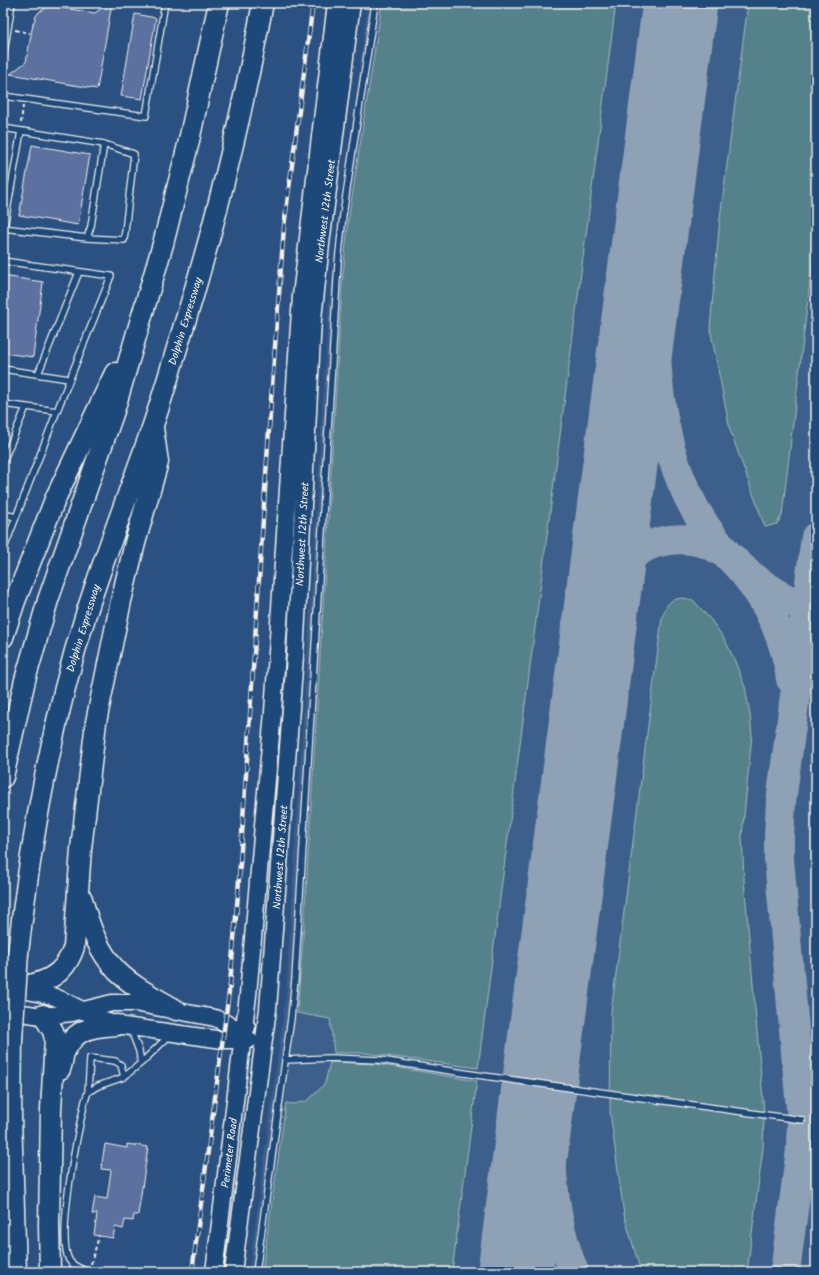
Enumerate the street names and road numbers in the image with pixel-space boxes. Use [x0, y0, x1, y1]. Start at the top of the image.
street label: Northwest 12th Street [311, 158, 341, 264]
street label: Dolphin Expressway [164, 274, 208, 367]
street label: Northwest 12th Street [291, 481, 315, 587]
street label: Dolphin Expressway [62, 581, 106, 674]
street label: Northwest 12th Street [268, 804, 294, 910]
street label: Perimeter Road [217, 1117, 243, 1189]

